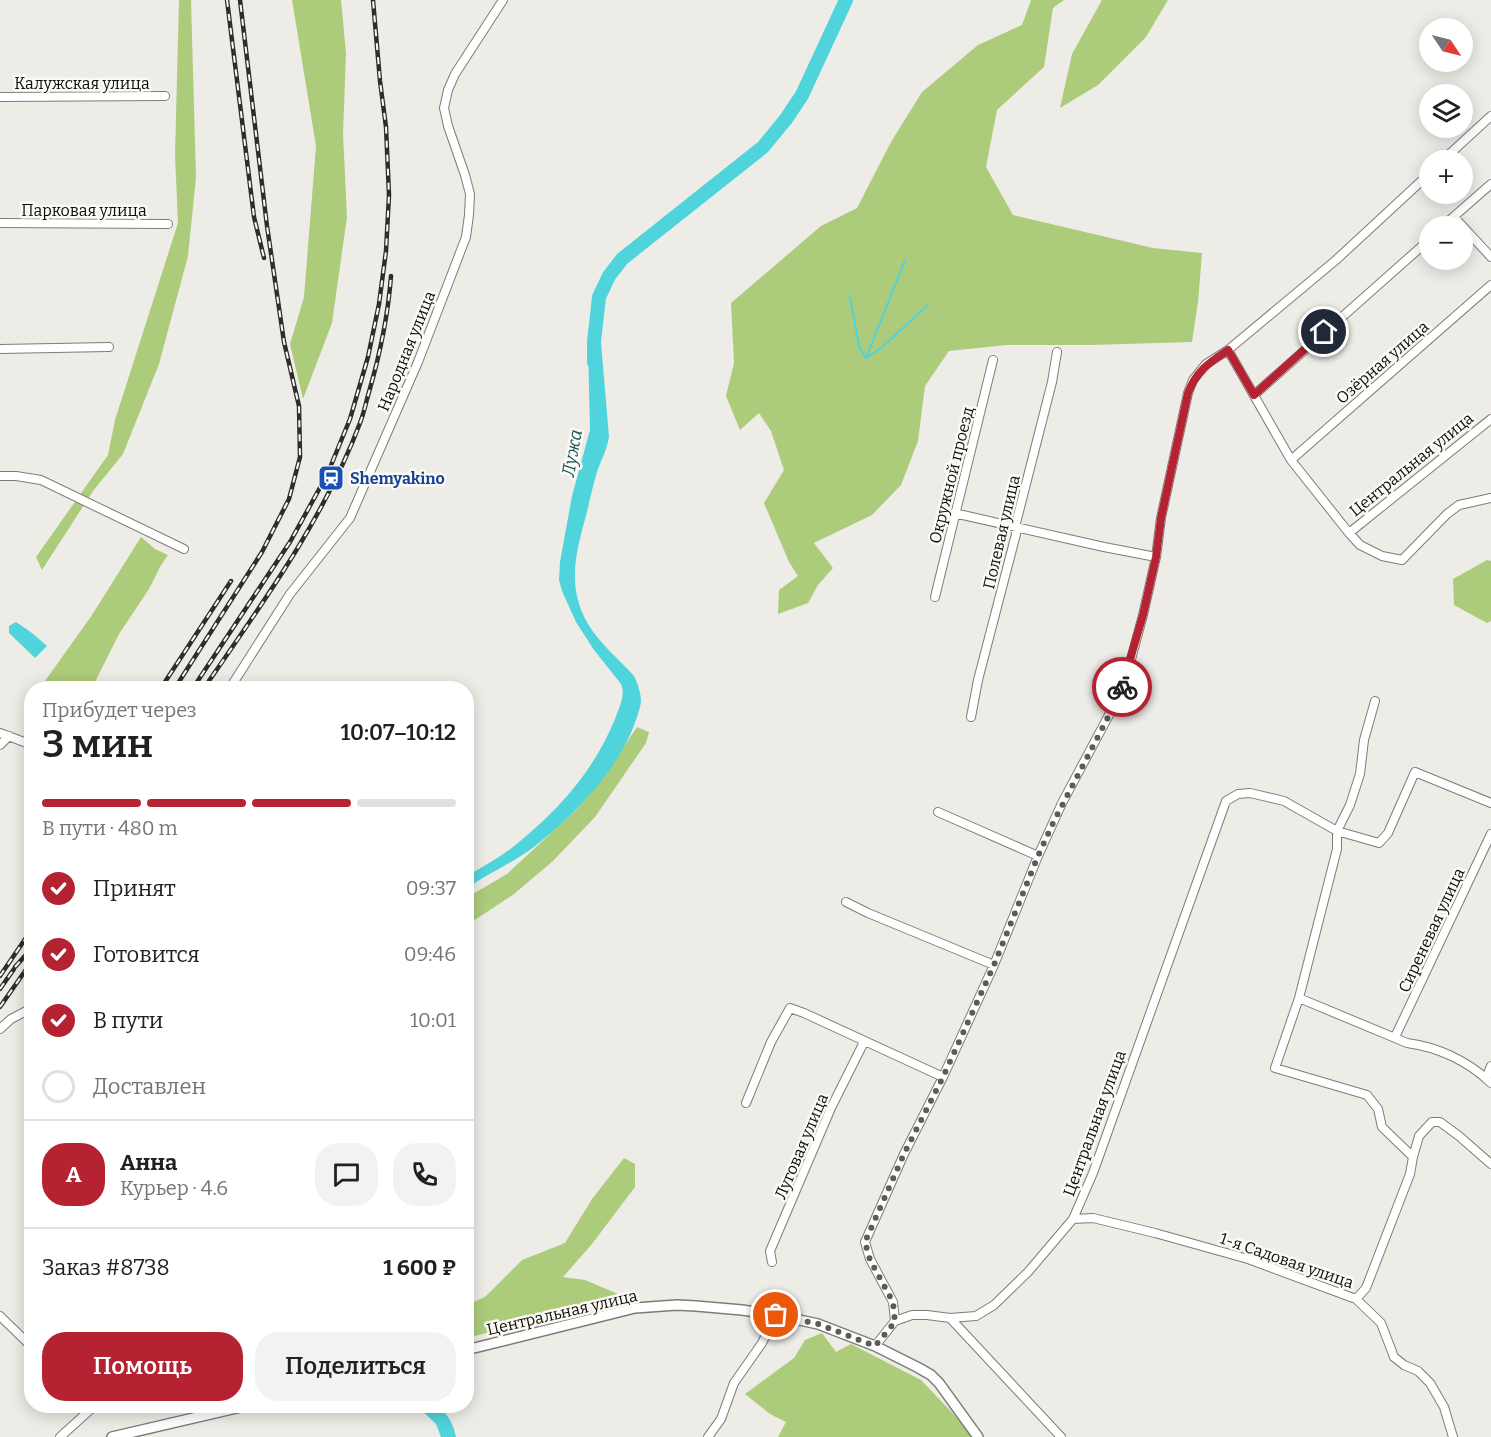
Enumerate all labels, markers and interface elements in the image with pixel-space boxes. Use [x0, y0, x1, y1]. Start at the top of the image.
north arrow [1419, 18, 1473, 72]
map controls [1419, 18, 1473, 270]
street label: Калужская улица [14, 74, 150, 93]
button: layers [1419, 84, 1473, 138]
button: + [1419, 150, 1473, 204]
street label: Парковая улица [21, 201, 147, 220]
button: − [1419, 216, 1473, 270]
street label: Народная улица [374, 288, 439, 414]
pin [1298, 306, 1349, 357]
icon: home [1307, 315, 1340, 348]
street label: Озёрная улица [1332, 317, 1433, 408]
street label: Окружной проезд [925, 404, 978, 545]
street label: Центральная улица [1345, 408, 1477, 520]
water label: Лужа [557, 428, 587, 479]
station icon: Shemyakino [316, 463, 346, 493]
place label: Shemyakino [350, 469, 445, 488]
street label: Полевая улица [979, 473, 1024, 591]
courier [1092, 657, 1152, 717]
icon: bike [1106, 671, 1139, 704]
text: Прибудет через [42, 698, 197, 722]
text: 10:07–10:12 [341, 719, 456, 746]
text: 3 мин [42, 721, 153, 767]
text: В пути · 480 m [42, 816, 178, 840]
street label: Сиреневая улица [1394, 865, 1469, 995]
icon: check [42, 872, 75, 905]
text: Принят [93, 875, 176, 902]
text: 09:37 [406, 876, 456, 900]
icon: check [42, 938, 75, 971]
text: Готовится [93, 941, 200, 968]
text: 09:46 [404, 942, 456, 966]
icon: check [42, 1004, 75, 1037]
text: В пути [93, 1007, 163, 1034]
text: 10:01 [410, 1008, 456, 1032]
street label: Центральная улица [1059, 1047, 1130, 1199]
text: Доставлен [93, 1073, 206, 1100]
street label: Луговая улица [771, 1090, 832, 1202]
button: chat [315, 1143, 378, 1206]
button: phone [393, 1143, 456, 1206]
text: Анна [120, 1149, 177, 1176]
text: А [66, 1161, 81, 1188]
text: Курьер · 4.6 [120, 1176, 228, 1200]
street label: 1-я Садовая улица [1217, 1229, 1356, 1292]
text: Заказ #8738 [42, 1254, 170, 1281]
text: 1 600 ₽ [383, 1254, 456, 1281]
street label: Центральная улица [485, 1286, 640, 1339]
pin [750, 1289, 801, 1340]
icon: bag [759, 1298, 792, 1331]
button: Помощь [42, 1332, 243, 1401]
button: Поделиться [255, 1332, 456, 1401]

